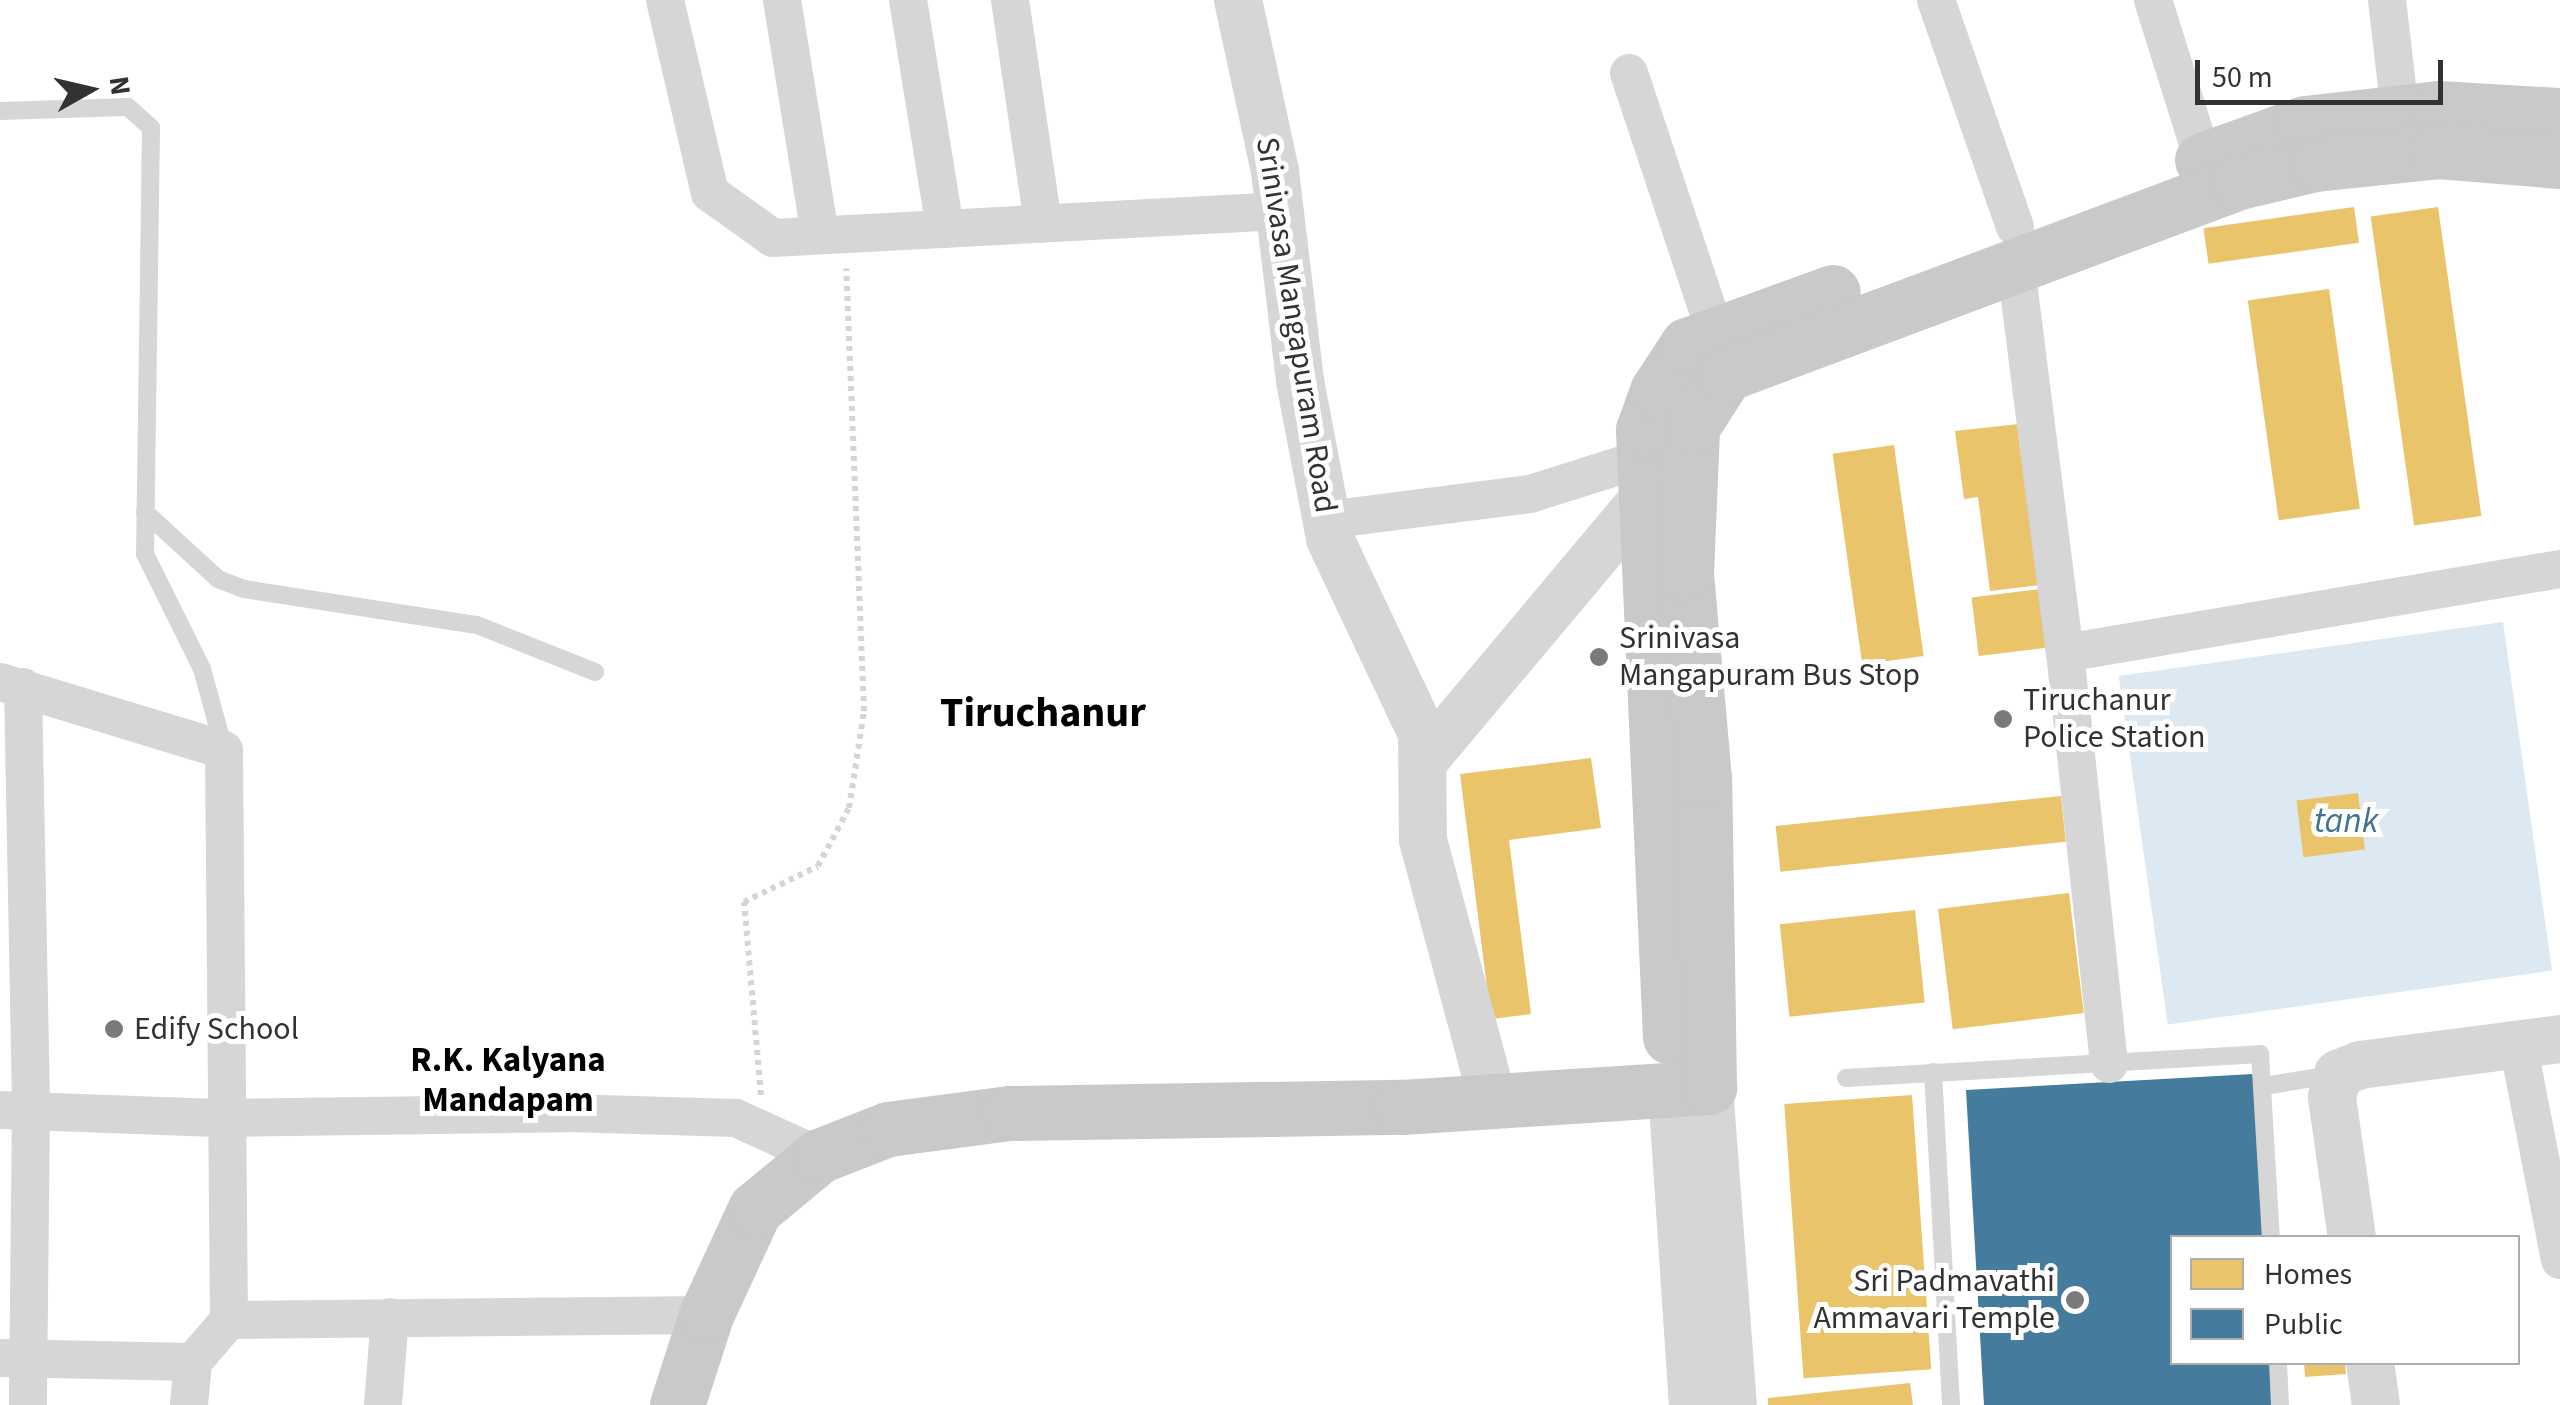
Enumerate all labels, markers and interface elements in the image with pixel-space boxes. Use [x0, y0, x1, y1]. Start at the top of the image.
north arrow [40, 40, 140, 140]
scale bar [2200, 40, 2448, 102]
text: 50 m [2212, 56, 2273, 99]
text: N [99, 74, 141, 98]
street label: Srinivasa Mangapuram Road [1247, 134, 1345, 516]
place label: Srinivasa Mangapuram Bus Stop [1619, 620, 1920, 695]
marker: Srinivasa Mangapuram Bus Stop [1588, 646, 1610, 668]
place label: Tiruchanur Police Station [2023, 682, 2206, 757]
district label: Tiruchanur [940, 688, 1146, 738]
marker: Tiruchanur Police Station [1992, 708, 2014, 730]
water label: tank [2314, 800, 2378, 842]
place label: Edify School [134, 1010, 299, 1048]
marker: Edify School [103, 1018, 125, 1040]
district label: R.K. Kalyana Mandapam [410, 1039, 606, 1121]
legend [2170, 1235, 2520, 1365]
text: Homes [2264, 1253, 2352, 1296]
place label: Sri Padmavathi Ammavari Temple [1813, 1263, 2055, 1338]
marker: Sri Padmavathi Ammavari Temple [2064, 1289, 2086, 1311]
text: Public [2264, 1303, 2343, 1346]

